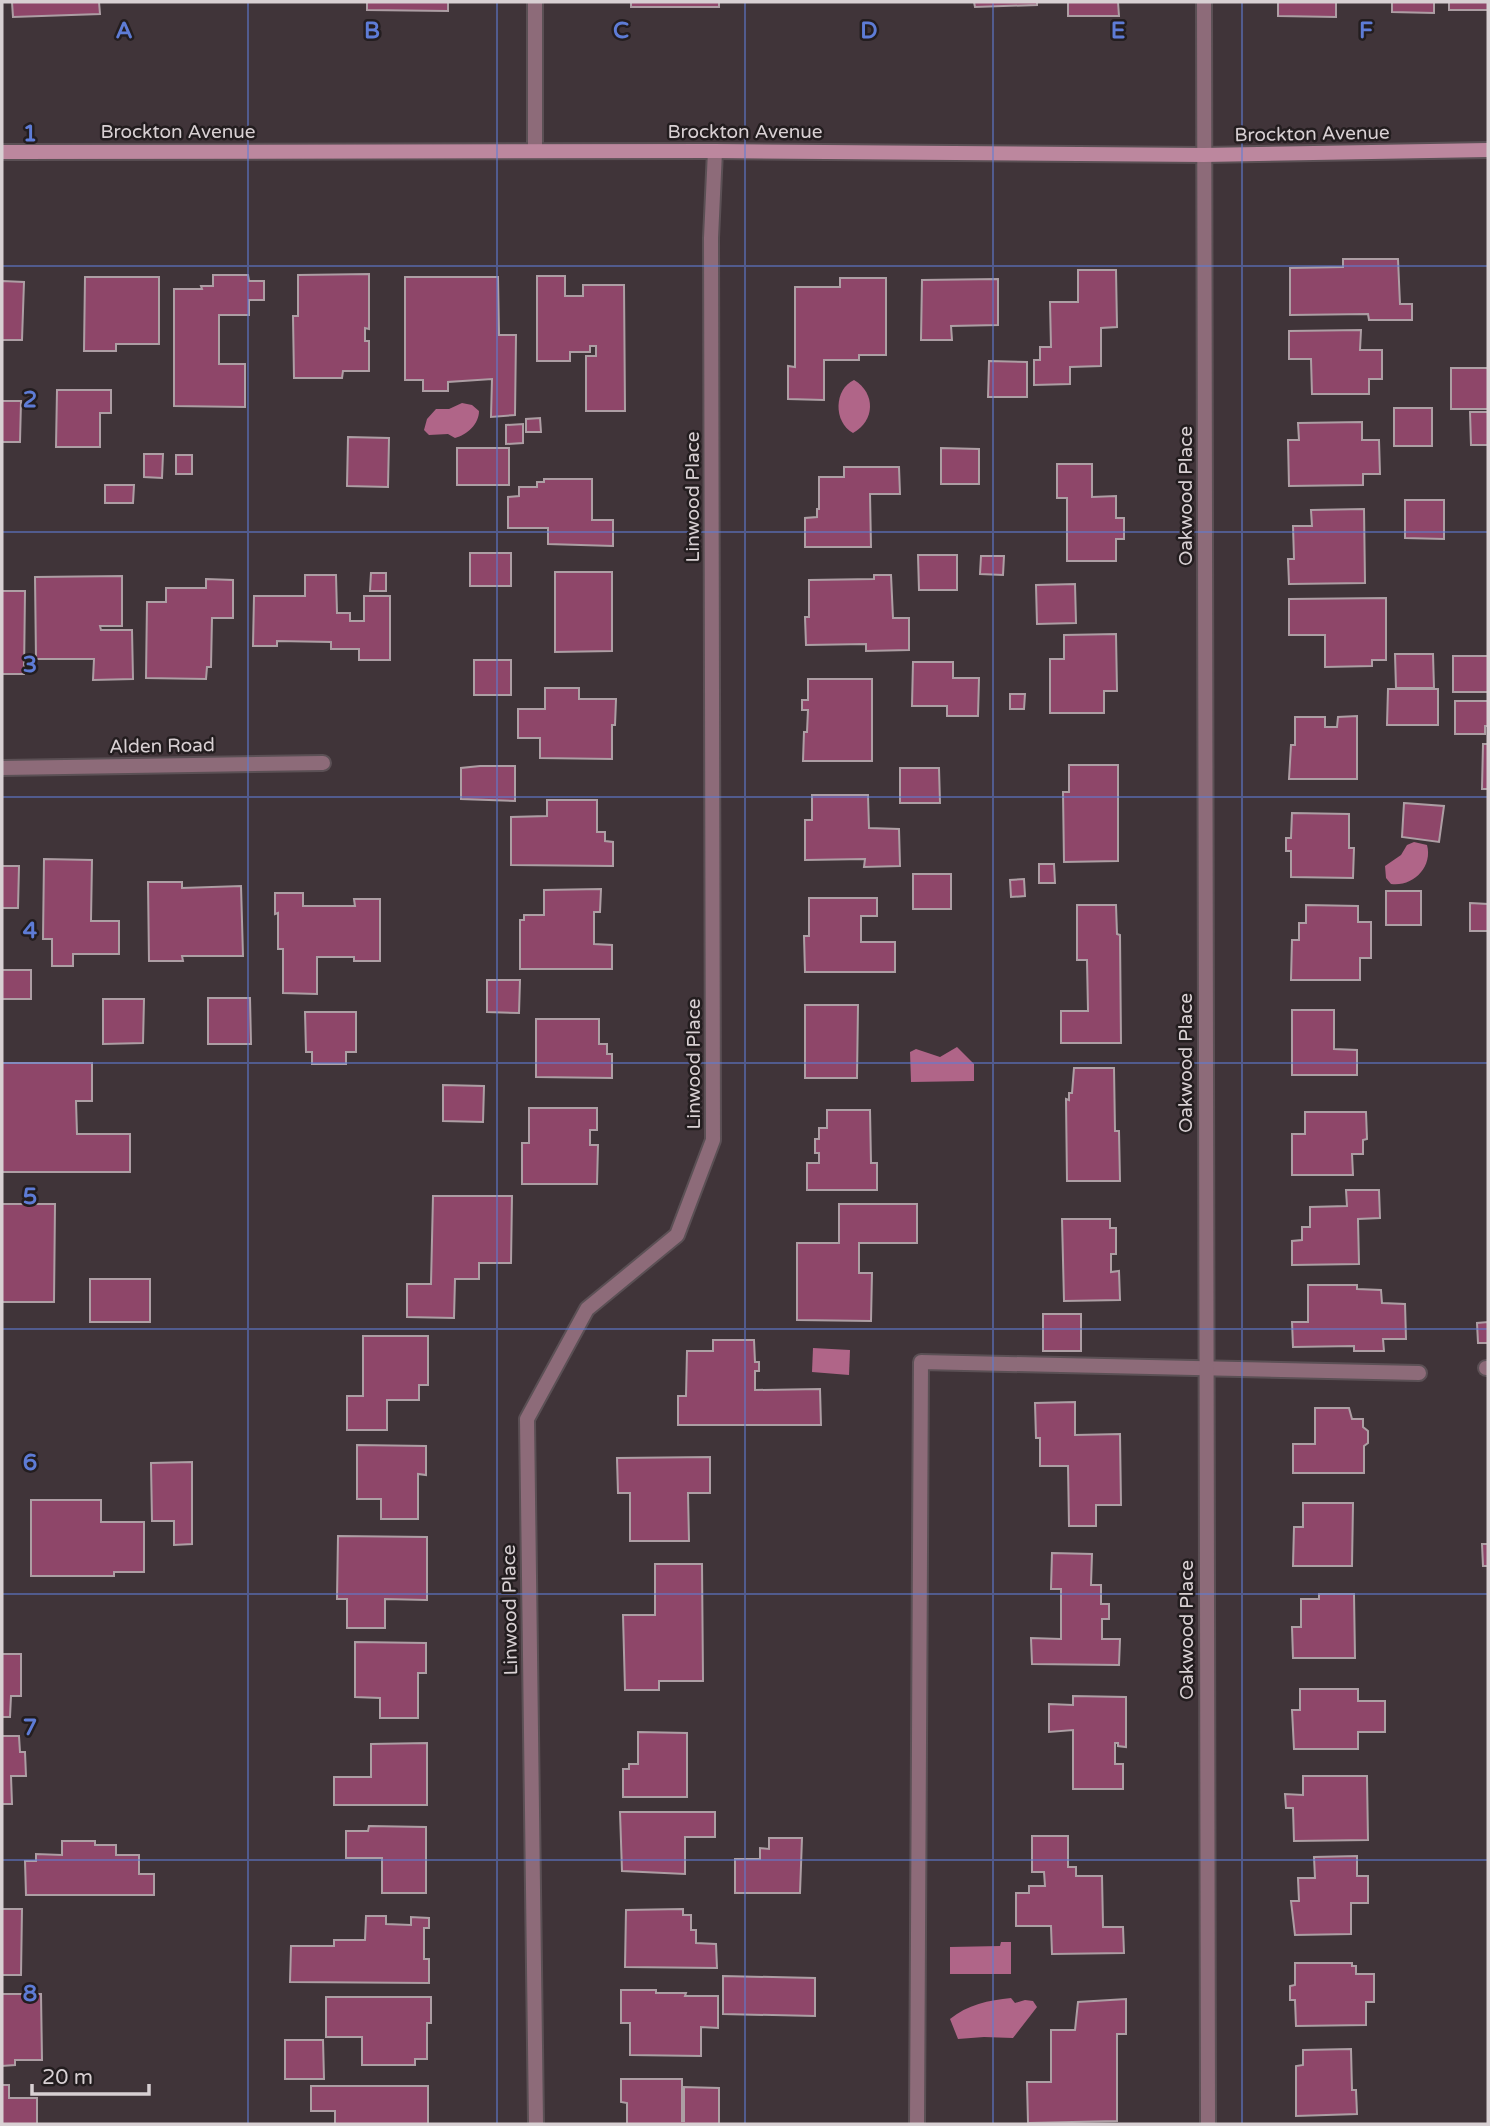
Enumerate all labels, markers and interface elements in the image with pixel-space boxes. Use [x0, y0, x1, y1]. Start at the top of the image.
text: A [115, 17, 133, 45]
text: B [364, 17, 380, 45]
text: C [613, 17, 629, 45]
text: D [860, 17, 878, 45]
text: E [1111, 17, 1125, 45]
text: F [1359, 17, 1373, 45]
text: 1 [23, 120, 37, 148]
street label: Brockton Avenue [100, 121, 256, 143]
street label: Brockton Avenue [667, 121, 823, 143]
street label: Brockton Avenue [1234, 122, 1390, 146]
text: 2 [23, 386, 37, 414]
street label: Oakwood Place [1175, 426, 1197, 566]
street label: Linwood Place [682, 432, 704, 562]
text: 3 [23, 651, 37, 679]
street label: Alden Road [109, 734, 215, 758]
text: 4 [23, 917, 38, 945]
street label: Oakwood Place [1175, 993, 1197, 1133]
street label: Linwood Place [683, 999, 705, 1129]
text: 5 [23, 1183, 37, 1211]
text: 6 [23, 1449, 37, 1477]
street label: Linwood Place [498, 1544, 522, 1676]
street label: Oakwood Place [1176, 1560, 1198, 1700]
text: 7 [23, 1714, 37, 1742]
text: 8 [23, 1980, 37, 2008]
scale bar [32, 2052, 149, 2096]
text: 20 m [42, 2065, 93, 2090]

